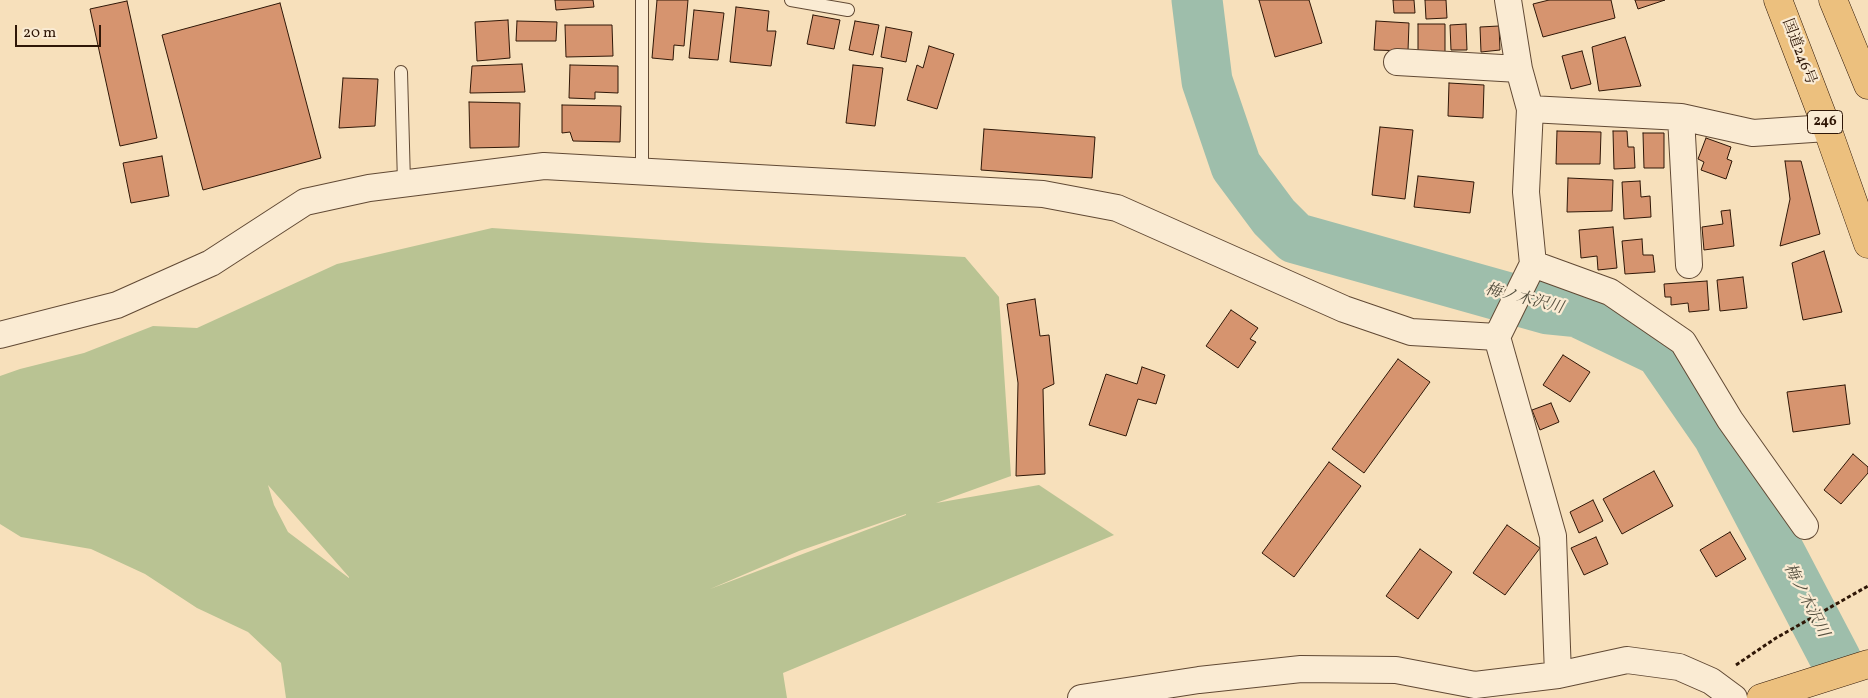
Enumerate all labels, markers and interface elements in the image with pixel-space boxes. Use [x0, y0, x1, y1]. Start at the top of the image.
scale bar [18, 15, 104, 47]
street label: 国道246号 [1777, 17, 1819, 87]
text: 20 m [23, 23, 56, 44]
road number: 246 [1808, 110, 1842, 134]
water label: 梅ノ木沢川 [1483, 281, 1565, 319]
water label: 梅ノ木沢川 [1778, 561, 1832, 641]

